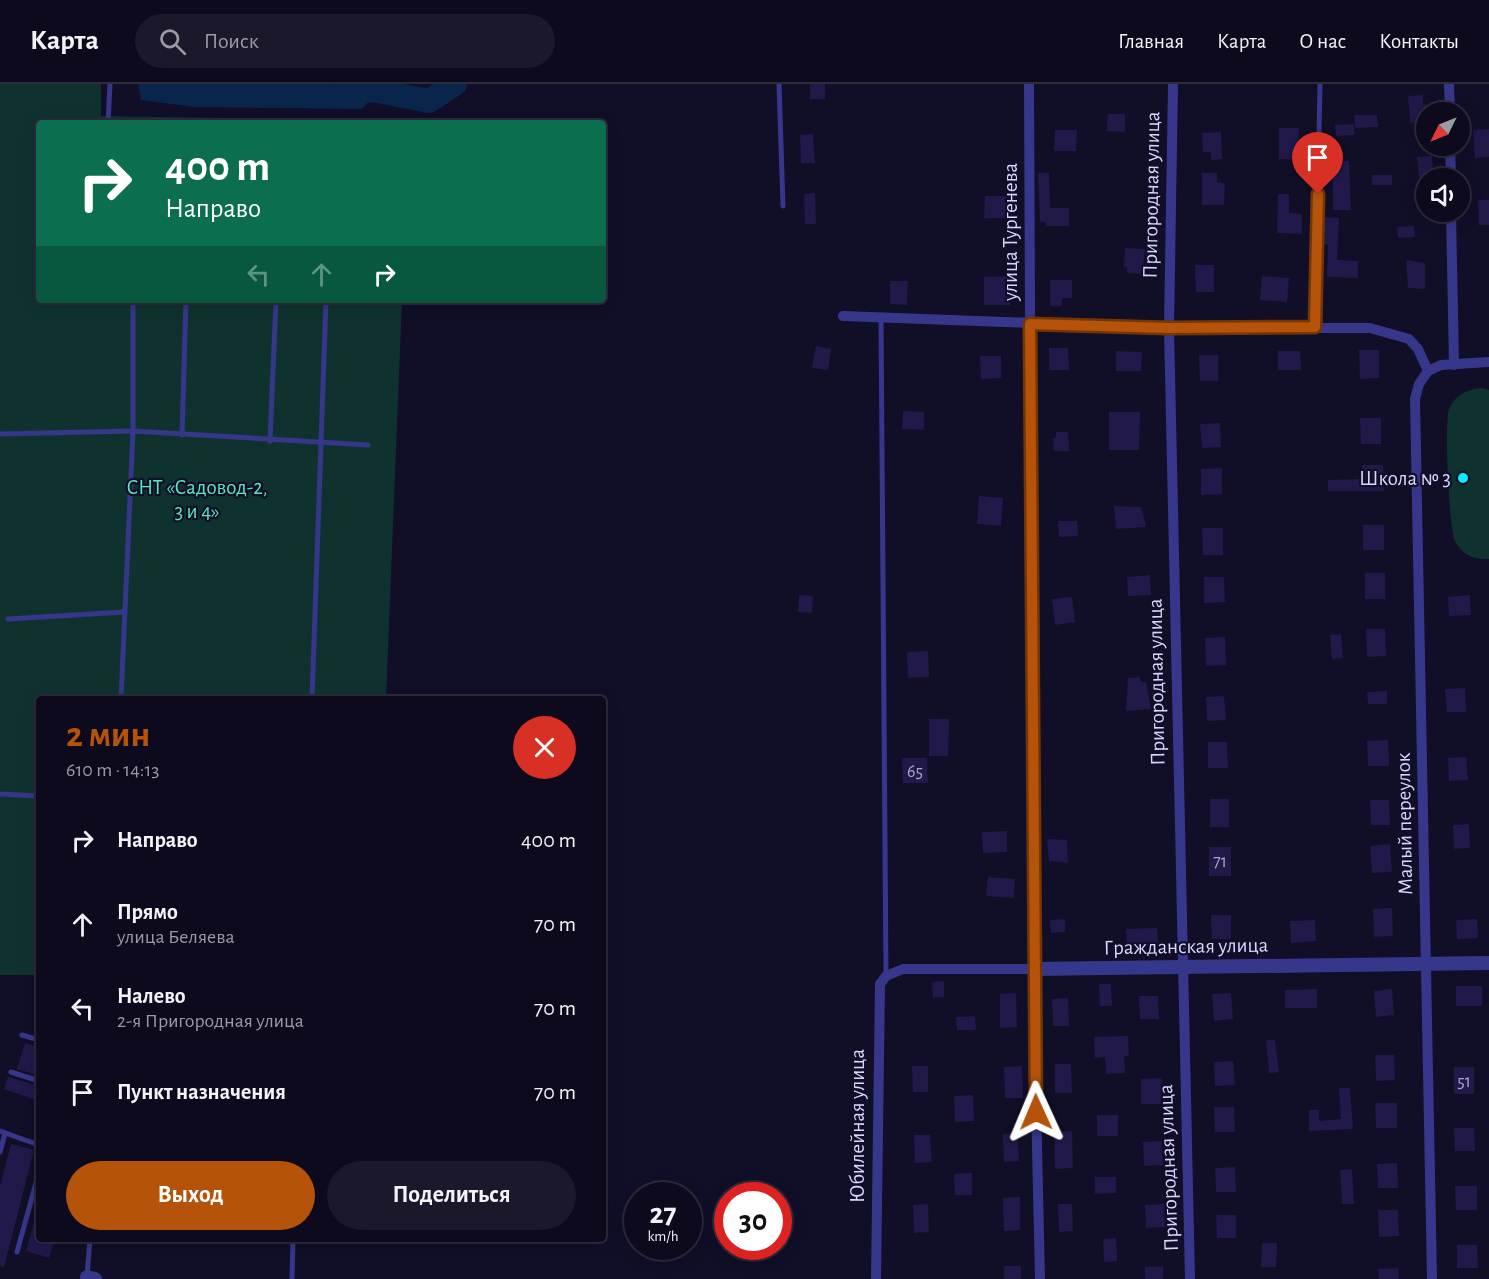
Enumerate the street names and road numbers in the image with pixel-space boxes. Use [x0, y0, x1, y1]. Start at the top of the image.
street label: Пригородная улица [1140, 111, 1163, 279]
street label: улица Тургенева [1000, 163, 1021, 302]
street label: Пригородная улица [1145, 598, 1168, 766]
street label: Малый переулок [1393, 752, 1416, 895]
street label: Гражданская улица [1104, 935, 1269, 958]
street label: Юбилейная улица [847, 1049, 868, 1203]
street label: Пригородная улица [1155, 1084, 1182, 1252]

